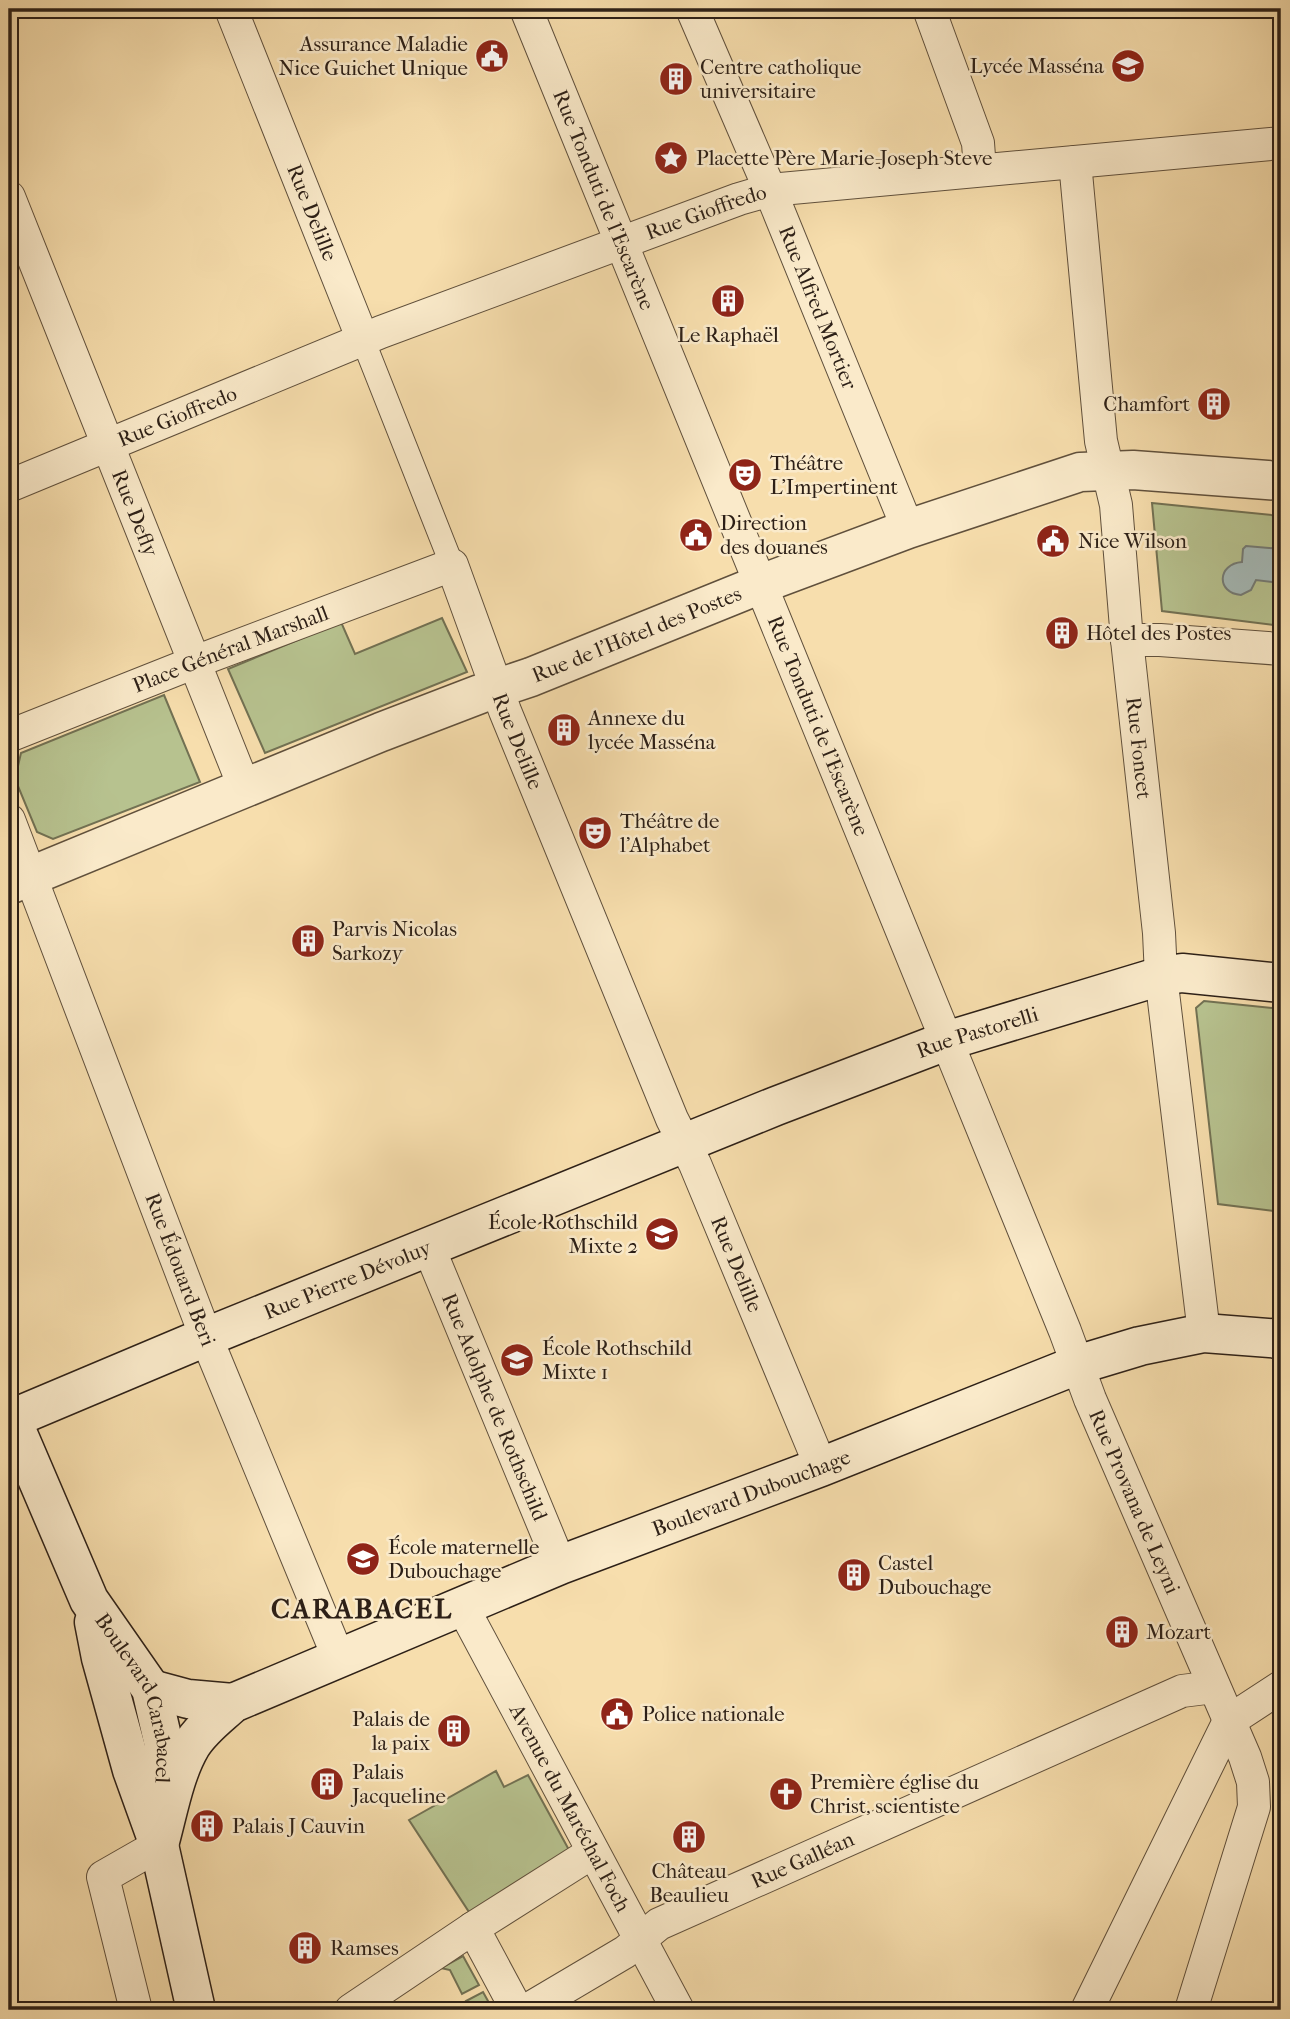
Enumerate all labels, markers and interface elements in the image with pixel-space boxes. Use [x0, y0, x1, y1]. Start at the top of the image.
place label: Assurance Maladie Nice Guichet Unique [278, 32, 468, 80]
public building icon: Assurance Maladie Nice Guichet Unique [473, 37, 511, 75]
school or university icon: Lycée Masséna [1109, 47, 1147, 85]
place label: Lycée Masséna [970, 54, 1104, 78]
place label: Centre catholique universitaire [699, 55, 861, 103]
building icon: Centre catholique universitaire [657, 60, 695, 98]
street label: Rue Tonduti de l'Escarène [548, 86, 659, 313]
place icon: Placette Père Marie-Joseph Steve [652, 139, 690, 177]
place label: Placette Père Marie-Joseph Steve [696, 146, 993, 170]
street label: Rue Delille [282, 161, 342, 264]
street label: Rue Gioffredo [642, 180, 769, 245]
street label: Rue Alfred Mortier [774, 222, 862, 393]
building icon: Le Raphaël [709, 282, 747, 320]
place label: Le Raphaël [677, 323, 779, 347]
street label: Rue Gioffredo [114, 381, 240, 452]
building icon: Chamfort [1195, 385, 1233, 423]
place label: Chamfort [1103, 392, 1190, 416]
place label: Théâtre L'Impertinent [770, 451, 899, 499]
theatre icon: Théâtre L'Impertinent [726, 456, 764, 494]
street label: Rue Defly [107, 466, 163, 560]
place label: Direction des douanes [720, 511, 828, 559]
public building icon: Direction des douanes [677, 516, 715, 554]
public building icon: Nice Wilson [1034, 522, 1072, 560]
place label: Nice Wilson [1078, 529, 1187, 553]
street label: Rue de l'Hôtel des Postes [528, 581, 745, 687]
street label: Place Général Marshall [129, 601, 332, 698]
street label: Rue Tonduti de l'Escarène [763, 612, 874, 839]
building icon: Hôtel des Postes [1043, 614, 1081, 652]
place label: Hôtel des Postes [1086, 621, 1232, 645]
street label: Rue Delille [488, 690, 548, 793]
street label: Rue Foncet [1121, 696, 1156, 801]
place label: Annexe du lycée Masséna [587, 706, 716, 754]
building icon: Annexe du lycée Masséna [545, 711, 583, 749]
place label: Théâtre de l'Alphabet [619, 809, 719, 857]
theatre icon: Théâtre de l'Alphabet [576, 814, 614, 852]
place label: Parvis Nicolas Sarkozy [332, 917, 457, 965]
building icon: Parvis Nicolas Sarkozy [289, 922, 327, 960]
street label: Rue Pastorelli [913, 1002, 1041, 1063]
street label: Rue Édouard Beri [140, 1190, 220, 1350]
place label: École Rothschild Mixte 2 [488, 1210, 639, 1258]
street label: Rue Delille [706, 1212, 767, 1316]
school or university icon: École Rothschild Mixte 2 [643, 1215, 681, 1253]
street label: Rue Pierre Dévoluy [260, 1235, 435, 1324]
street label: Rue Adolphe de Rothschild [437, 1290, 553, 1525]
place label: École Rothschild Mixte 1 [542, 1336, 692, 1384]
school or university icon: École Rothschild Mixte 1 [498, 1341, 536, 1379]
street label: Rue Provana de Leyni [1084, 1406, 1185, 1598]
street label: Boulevard Dubouchage [649, 1445, 854, 1541]
place label: École maternelle Dubouchage [388, 1535, 539, 1583]
school or university icon: École maternelle Dubouchage [344, 1540, 382, 1578]
place label: Castel Dubouchage [878, 1551, 991, 1599]
building icon: Castel Dubouchage [835, 1556, 873, 1594]
district label: CARABACEL [271, 1592, 453, 1625]
street label: Boulevard Carabacel [90, 1609, 176, 1784]
building icon: Mozart [1103, 1613, 1141, 1651]
place label: Mozart [1146, 1620, 1212, 1644]
public building icon: Police nationale [598, 1695, 636, 1733]
street label: Avenue du Maréchal Foch [504, 1699, 635, 1916]
place label: Police nationale [642, 1702, 785, 1726]
place label: Palais de la paix [352, 1707, 430, 1755]
building icon: Palais de la paix [435, 1712, 473, 1750]
place label: Palais Jacqueline [350, 1760, 446, 1808]
building icon: Palais Jacqueline [308, 1765, 346, 1803]
place label: Première église du Christ, scientiste [810, 1770, 979, 1818]
church icon: Première église du Christ, scientiste [767, 1775, 805, 1813]
building icon: Palais J Cauvin [188, 1807, 226, 1845]
place label: Palais J Cauvin [232, 1814, 365, 1838]
building icon: Château Beaulieu [670, 1818, 708, 1856]
street label: Rue Galléan [747, 1827, 858, 1893]
place label: Château Beaulieu [649, 1859, 729, 1907]
building icon: Ramses [286, 1929, 324, 1967]
place label: Ramses [330, 1936, 399, 1960]

